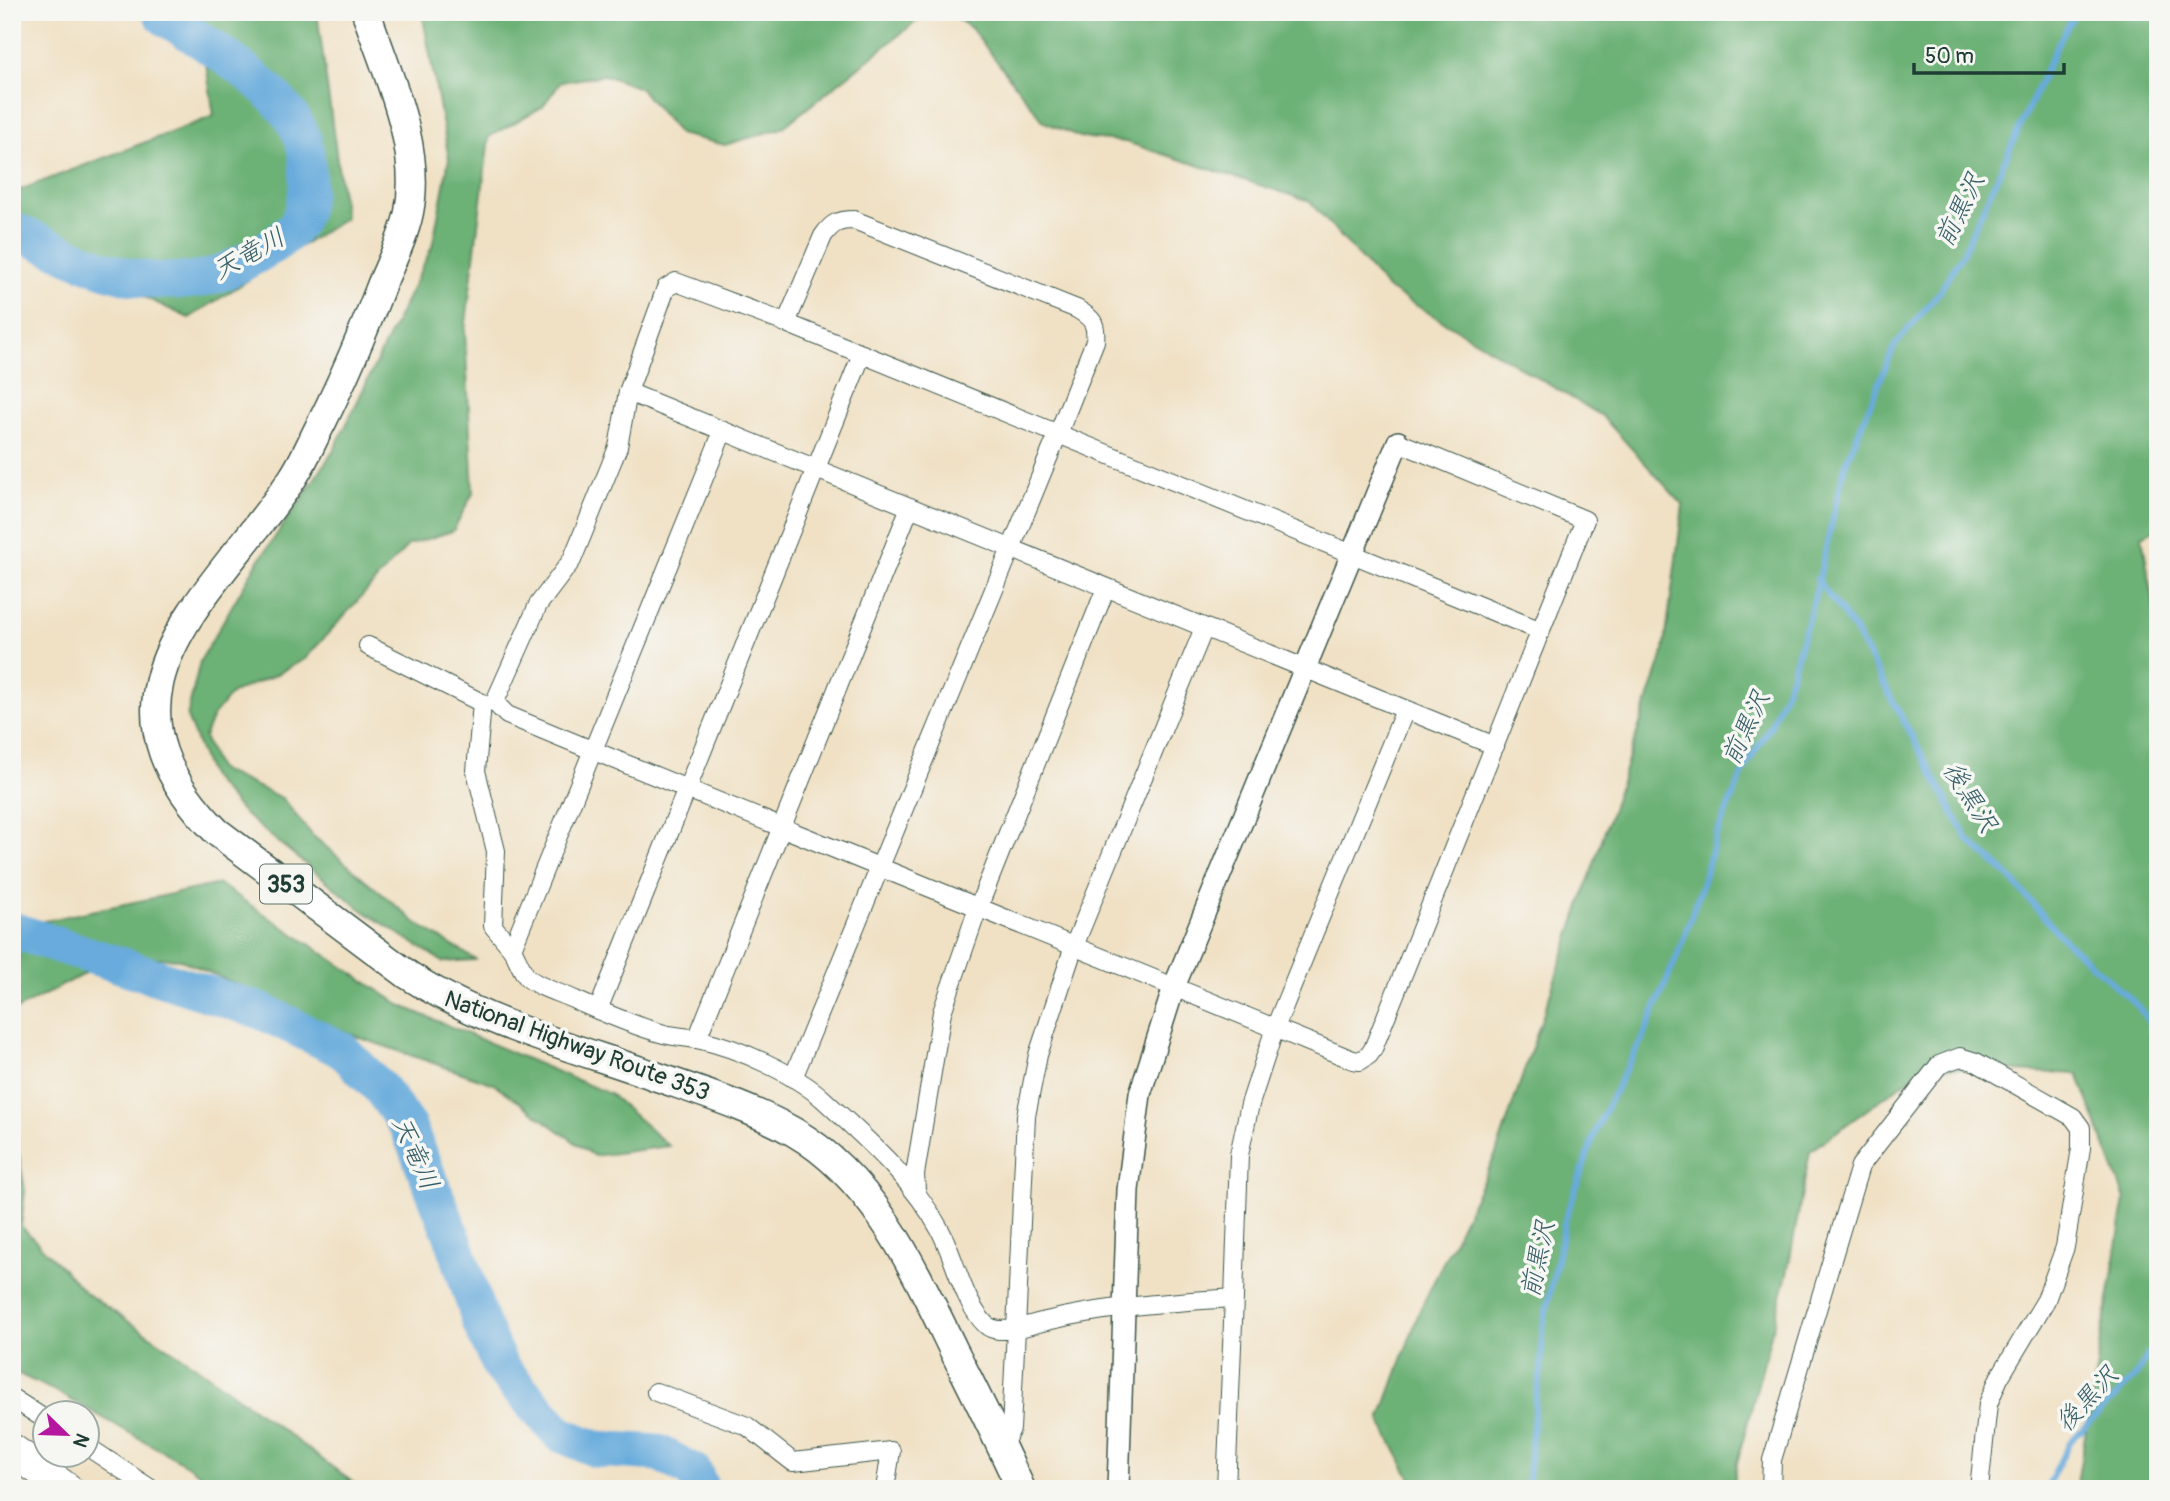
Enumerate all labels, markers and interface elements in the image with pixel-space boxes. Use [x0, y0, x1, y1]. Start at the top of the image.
scale bar [1914, 32, 2065, 76]
text: 50 m [1925, 43, 1974, 70]
water label: 前黒沢 [1929, 167, 1992, 252]
water label: 天竜川 [207, 221, 291, 287]
water label: 前黒沢 [1715, 685, 1777, 770]
water label: 後黒沢 [1936, 755, 2005, 839]
road number: 353 [260, 864, 312, 904]
street label: National Highway Route 353 [440, 984, 714, 1108]
water label: 天竜川 [385, 1111, 445, 1195]
water label: 前黒沢 [1514, 1217, 1562, 1300]
water label: 後黒沢 [2049, 1359, 2126, 1438]
north arrow [32, 1400, 102, 1470]
text: N [67, 1430, 94, 1451]

